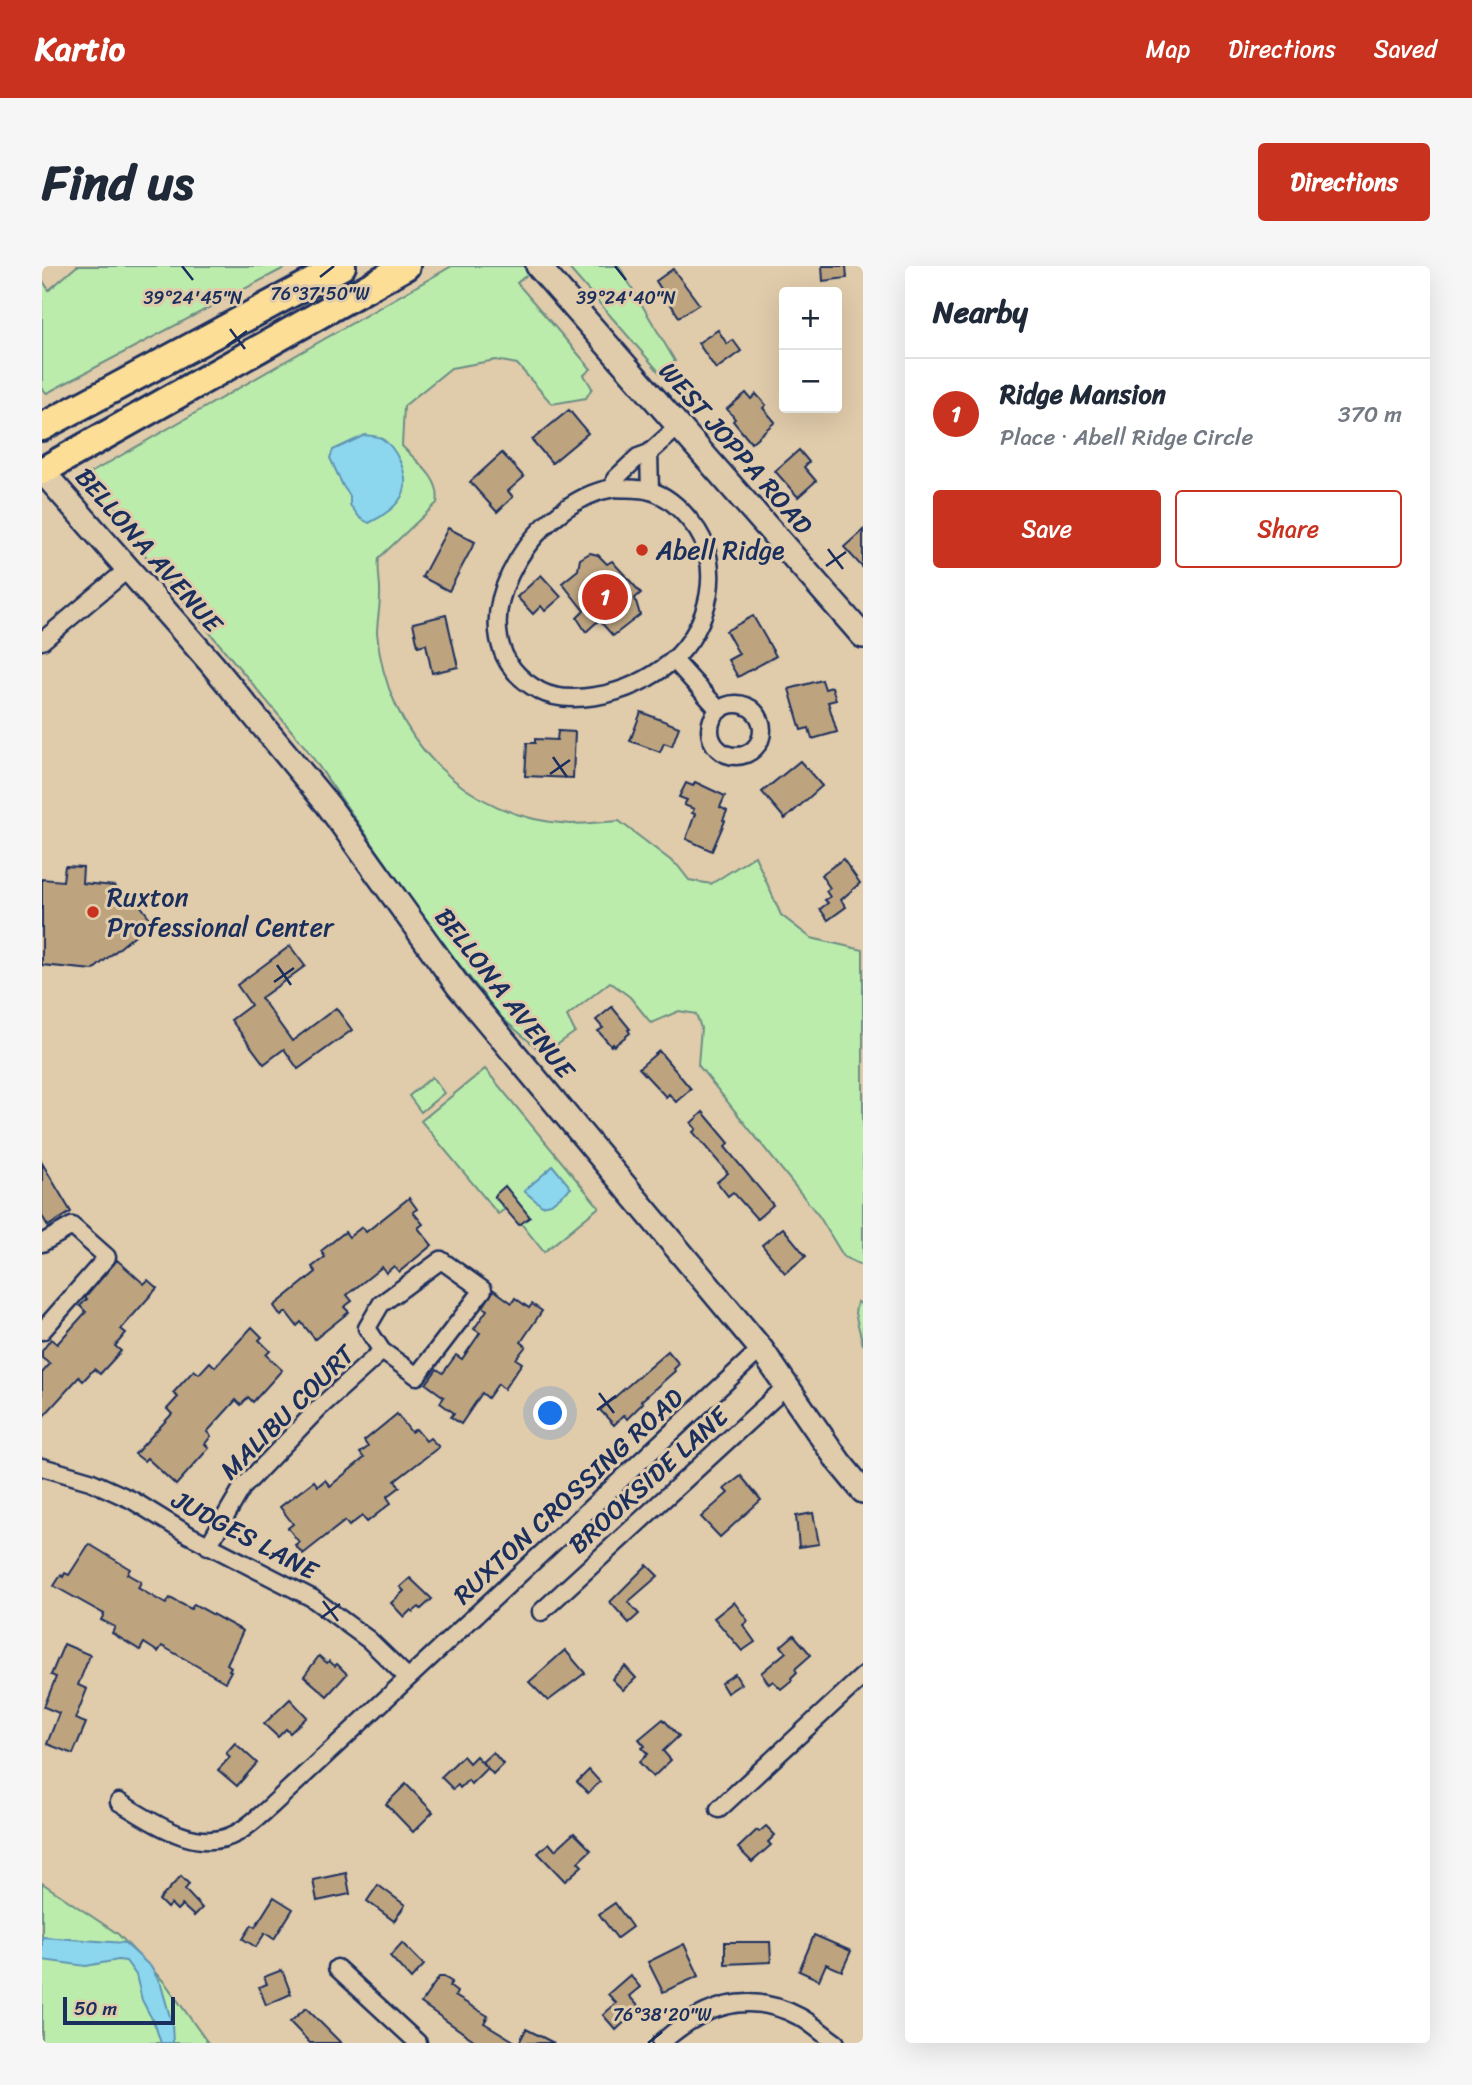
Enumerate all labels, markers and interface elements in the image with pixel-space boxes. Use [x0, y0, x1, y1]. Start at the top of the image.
text: Kartio [35, 20, 125, 78]
text: Map [1146, 28, 1190, 70]
text: Directions [1228, 28, 1336, 70]
text: Saved [1374, 28, 1437, 70]
text: Find us [42, 139, 194, 226]
button: Directions [1258, 143, 1430, 221]
text: 76°37'50"W [271, 278, 371, 310]
text: 39°24'45"N [143, 282, 243, 314]
text: 39°24'40"N [576, 282, 676, 314]
text: Nearby [933, 285, 1028, 339]
map controls [779, 287, 842, 413]
button: + [779, 287, 842, 350]
street label: WEST JOPPA ROAD [647, 350, 825, 546]
button: − [779, 350, 842, 413]
text: Ridge Mansion [1000, 371, 1166, 417]
text: 1 [951, 394, 961, 435]
text: 370 m [1338, 394, 1402, 435]
text: Place · Abell Ridge Circle [1000, 417, 1253, 458]
street label: BELLONA AVENUE [63, 456, 236, 645]
button: Save [933, 490, 1161, 568]
button: Share [1175, 490, 1402, 568]
place label: Abell Ridge [655, 527, 785, 573]
marker: Abell Ridge [634, 542, 650, 558]
pin: 1 [582, 571, 628, 623]
place label: Ruxton Professional Center [107, 874, 335, 950]
street label: BELLONA AVENUE [423, 897, 588, 1090]
marker: Ruxton Professional Center [85, 904, 101, 920]
street label: MALIBU COURT [208, 1332, 367, 1491]
street label: RUXTON CROSSING ROAD [442, 1376, 695, 1616]
street label: BROOKSIDE LANE [557, 1394, 740, 1565]
your location [533, 1396, 567, 1430]
street label: JUDGES LANE [163, 1477, 328, 1594]
text: 50 m [74, 1992, 117, 2025]
scale bar [63, 1994, 175, 2026]
text: 76°38'20"W [613, 1999, 712, 2031]

